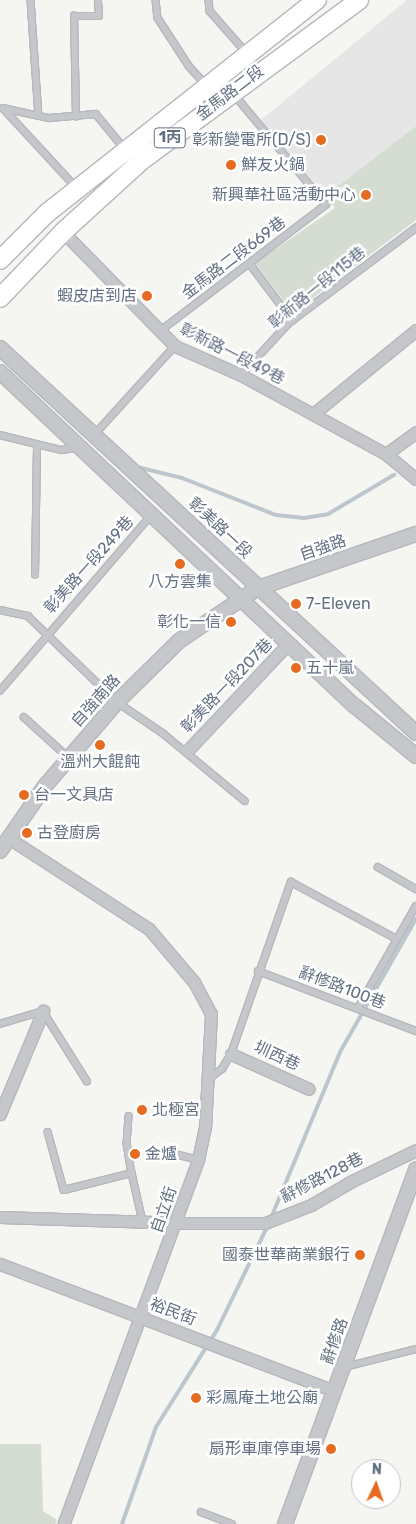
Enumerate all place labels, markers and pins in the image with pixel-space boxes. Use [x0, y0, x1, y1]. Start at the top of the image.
place label: 彰新變電所(D/S) [192, 130, 311, 150]
marker: 彰新變電所(D/S) [315, 134, 327, 146]
place label: 鮮友火鍋 [241, 155, 305, 175]
marker: 鮮友火鍋 [225, 159, 237, 171]
place label: 新興華社區活動中心 [212, 185, 356, 205]
marker: 新興華社區活動中心 [360, 189, 372, 201]
place label: 蝦皮店到店 [57, 286, 137, 306]
marker: 蝦皮店到店 [141, 290, 153, 302]
marker: 八方雲集 [174, 558, 186, 570]
place label: 八方雲集 [148, 572, 212, 592]
place label: 7-Eleven [306, 594, 371, 614]
marker: 7-Eleven [290, 598, 302, 610]
place label: 彰化一信 [157, 612, 221, 632]
marker: 彰化一信 [225, 616, 237, 628]
place label: 五十嵐 [306, 658, 354, 678]
marker: 五十嵐 [290, 662, 302, 674]
marker: 溫州大餛飩 [94, 739, 106, 751]
place label: 溫州大餛飩 [60, 752, 140, 772]
place label: 台一文具店 [34, 785, 114, 805]
marker: 台一文具店 [18, 789, 30, 801]
place label: 古登廚房 [37, 823, 101, 843]
marker: 古登廚房 [21, 827, 33, 839]
place label: 北極宮 [152, 1100, 200, 1120]
marker: 北極宮 [136, 1104, 148, 1116]
place label: 金爐 [145, 1144, 177, 1164]
marker: 金爐 [129, 1148, 141, 1160]
place label: 國泰世華商業銀行 [222, 1245, 350, 1265]
marker: 國泰世華商業銀行 [354, 1249, 366, 1261]
place label: 彩鳳庵土地公廟 [206, 1388, 318, 1408]
marker: 彩鳳庵土地公廟 [190, 1392, 202, 1404]
place label: 扇形車庫停車場 [209, 1439, 321, 1459]
marker: 扇形車庫停車場 [325, 1443, 337, 1455]

